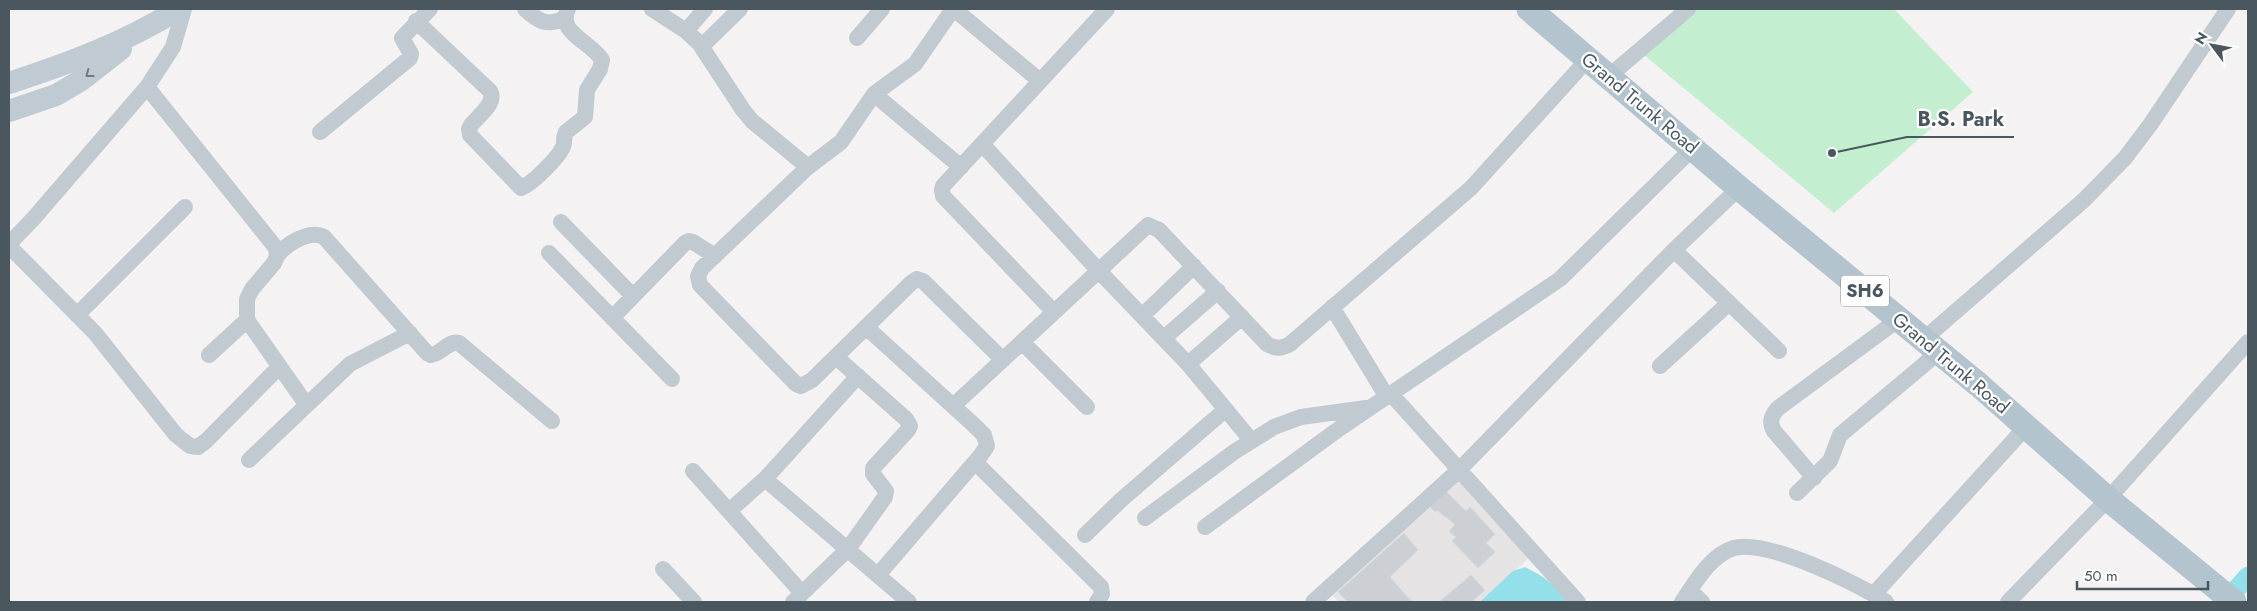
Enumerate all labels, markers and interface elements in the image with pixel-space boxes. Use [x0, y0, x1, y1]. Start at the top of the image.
north arrow [2187, 20, 2237, 70]
text: N [2190, 28, 2212, 48]
street label: Grand Trunk Road [1576, 46, 1704, 160]
one-way arrow [85, 68, 95, 77]
callout: B.S. Park [1907, 102, 2014, 137]
text: B.S. Park [1918, 105, 2005, 134]
road number: SH6 [1841, 276, 1889, 306]
street label: Grand Trunk Road [1887, 306, 2015, 420]
scale bar [2077, 558, 2208, 590]
text: 50 m [2084, 565, 2118, 587]

